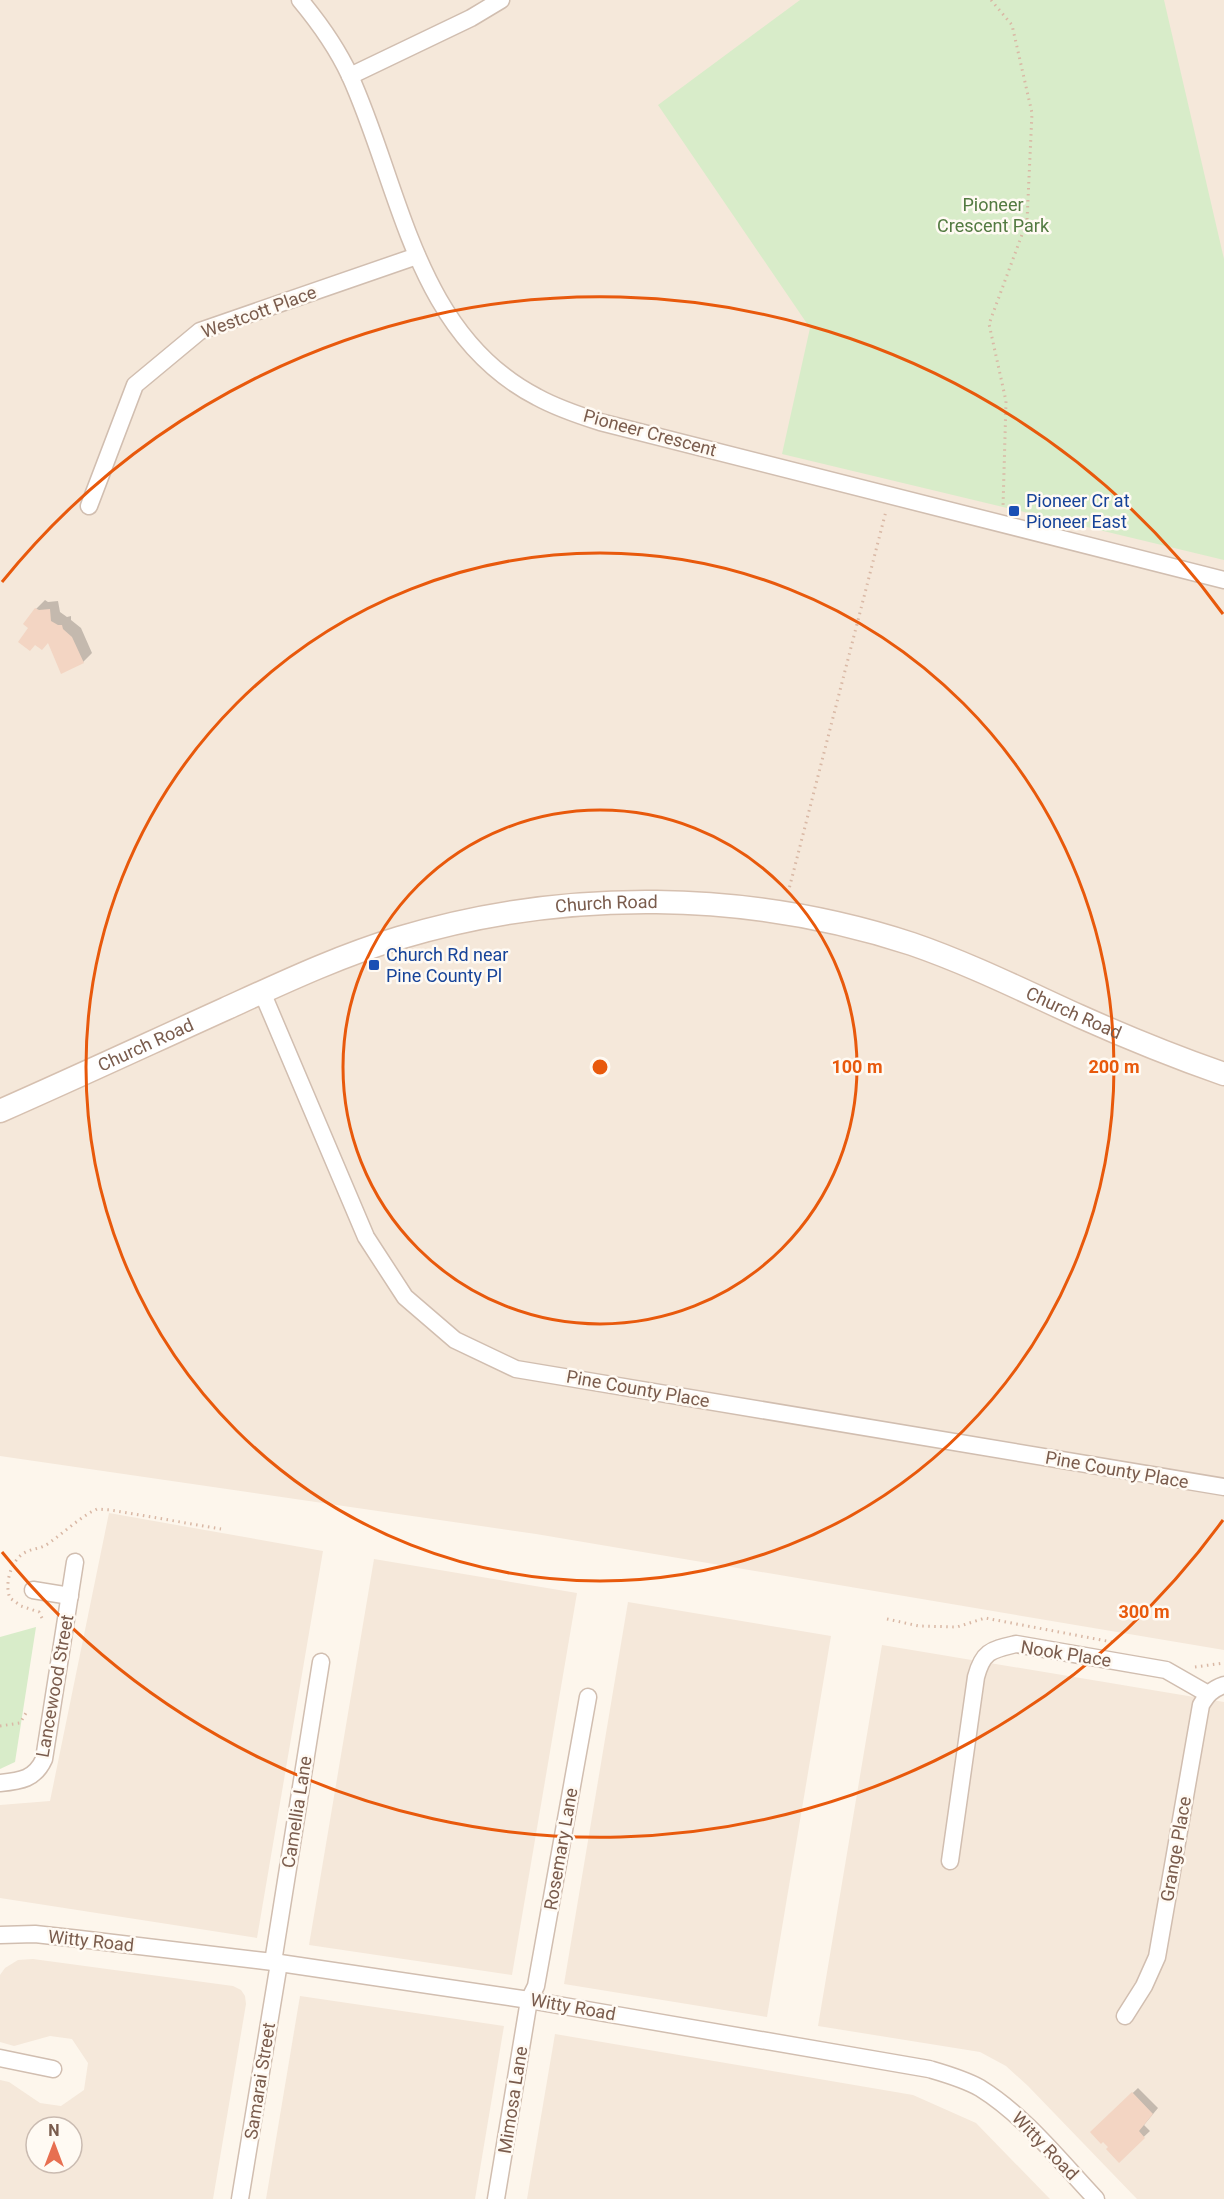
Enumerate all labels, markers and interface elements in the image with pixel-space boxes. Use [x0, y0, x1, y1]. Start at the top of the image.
park label: Pioneer Crescent Park [937, 194, 1050, 236]
street label: Westcott Place [198, 281, 319, 342]
street label: Pioneer Crescent [581, 405, 719, 460]
place label: Pioneer Cr at Pioneer East [1026, 490, 1130, 532]
marker: Pioneer Cr at Pioneer East [1007, 504, 1021, 518]
street label: Church Road [554, 891, 658, 917]
place label: Church Rd near Pine County Pl [386, 944, 508, 986]
marker: Church Rd near Pine County Pl [367, 958, 381, 972]
street label: Church Road [1023, 982, 1125, 1043]
street label: Church Road [95, 1014, 197, 1076]
text: 100 m [831, 1056, 883, 1077]
text: 200 m [1088, 1056, 1140, 1077]
centre of rings [590, 1057, 610, 1077]
street label: Pine County Place [565, 1366, 711, 1411]
street label: Pine County Place [1044, 1447, 1190, 1492]
text: 300 m [1118, 1601, 1170, 1622]
street label: Lancewood Street [32, 1613, 77, 1759]
street label: Nook Place [1019, 1636, 1113, 1671]
street label: Camellia Lane [277, 1754, 316, 1869]
street label: Rosemary Lane [539, 1786, 582, 1912]
street label: Grange Place [1156, 1795, 1195, 1903]
street label: Witty Road [47, 1926, 135, 1955]
street label: Witty Road [529, 1989, 617, 2024]
street label: Samarai Street [240, 2021, 279, 2141]
street label: Mimosa Lane [494, 2045, 531, 2155]
street label: Witty Road [1008, 2107, 1083, 2184]
north arrow [24, 2115, 84, 2175]
text: N [48, 2121, 60, 2140]

